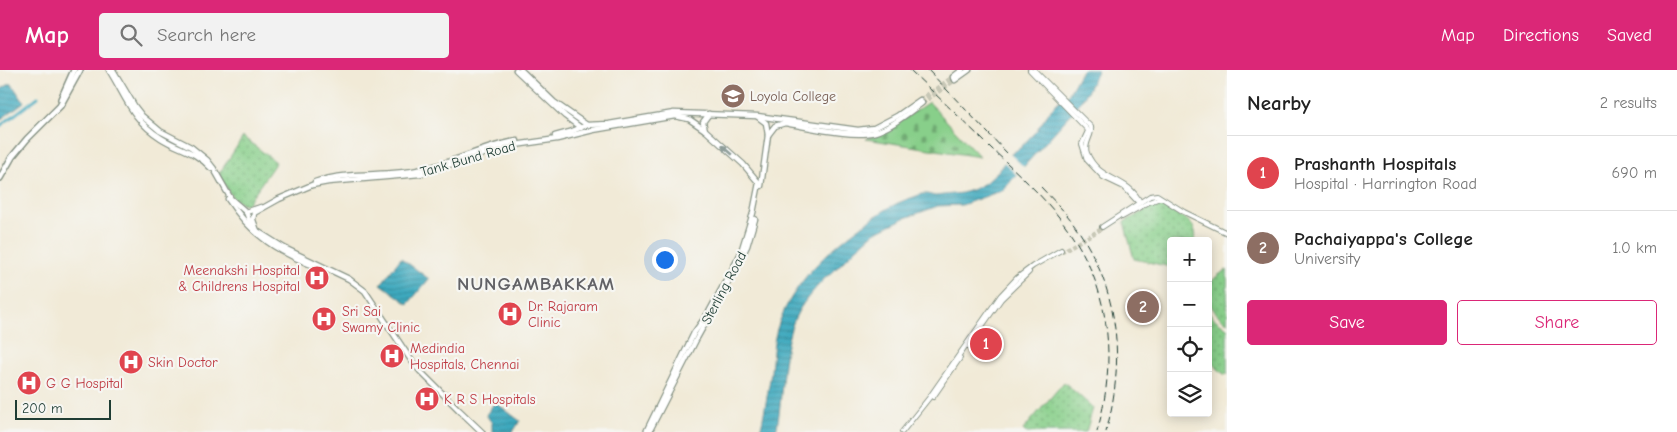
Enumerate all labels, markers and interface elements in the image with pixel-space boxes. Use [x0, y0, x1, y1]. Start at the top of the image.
search box [99, 13, 449, 58]
text: Map [25, 21, 69, 49]
icon: search [117, 21, 145, 49]
text: Search here [157, 24, 256, 46]
text: Map [1441, 25, 1475, 46]
text: Directions [1503, 25, 1579, 46]
text: Saved [1607, 25, 1652, 46]
school or university icon: Loyola College [720, 83, 746, 109]
place label: Loyola College [750, 88, 836, 105]
text: Nearby [1247, 91, 1311, 115]
text: 2 results [1600, 94, 1657, 112]
street label: Tank Bund Road [418, 137, 518, 181]
one-way arrow [722, 144, 734, 156]
text: Prashanth Hospitals [1294, 153, 1456, 175]
text: 1 [1260, 164, 1266, 182]
text: 690 m [1612, 164, 1657, 182]
text: Hospital · Harrington Road [1294, 175, 1477, 193]
text: Pachaiyappa's College [1294, 228, 1473, 250]
map controls [1167, 237, 1212, 417]
button: + [1167, 237, 1212, 282]
text: 2 [1259, 239, 1267, 257]
text: 1.0 km [1612, 239, 1657, 257]
your location [652, 247, 678, 273]
street label: Sterling Road [698, 249, 750, 327]
text: University [1294, 250, 1360, 268]
place label: Meenakshi Hospital & Childrens Hospital [178, 262, 300, 295]
hospital icon: Meenakshi Hospital & Childrens Hospital [304, 265, 330, 291]
district label: NUNGAMBAKKAM [457, 273, 615, 295]
button: − [1167, 282, 1212, 327]
pin: 2 [1127, 288, 1159, 326]
place label: Dr. Rajaram Clinic [528, 298, 598, 331]
button: Save [1247, 300, 1447, 345]
button: Share [1457, 300, 1657, 345]
hospital icon: Dr. Rajaram Clinic [497, 301, 523, 327]
place label: Sri Sai Swamy Clinic [342, 303, 420, 336]
hospital icon: Sri Sai Swamy Clinic [311, 306, 337, 332]
pin: 1 [970, 325, 1002, 363]
button: locate [1167, 327, 1212, 372]
place label: Medindia Hospitals, Chennai [410, 340, 520, 373]
hospital icon: Medindia Hospitals, Chennai [379, 343, 405, 369]
hospital icon: Skin Doctor [118, 349, 144, 375]
place label: Skin Doctor [148, 354, 218, 371]
hospital icon: G G Hospital [16, 370, 42, 396]
button: layers [1167, 372, 1212, 417]
place label: G G Hospital [46, 375, 123, 392]
hospital icon: K R S Hospitals [414, 386, 440, 412]
place label: K R S Hospitals [444, 391, 536, 408]
scale bar [15, 397, 111, 420]
text: 200 m [22, 400, 63, 417]

